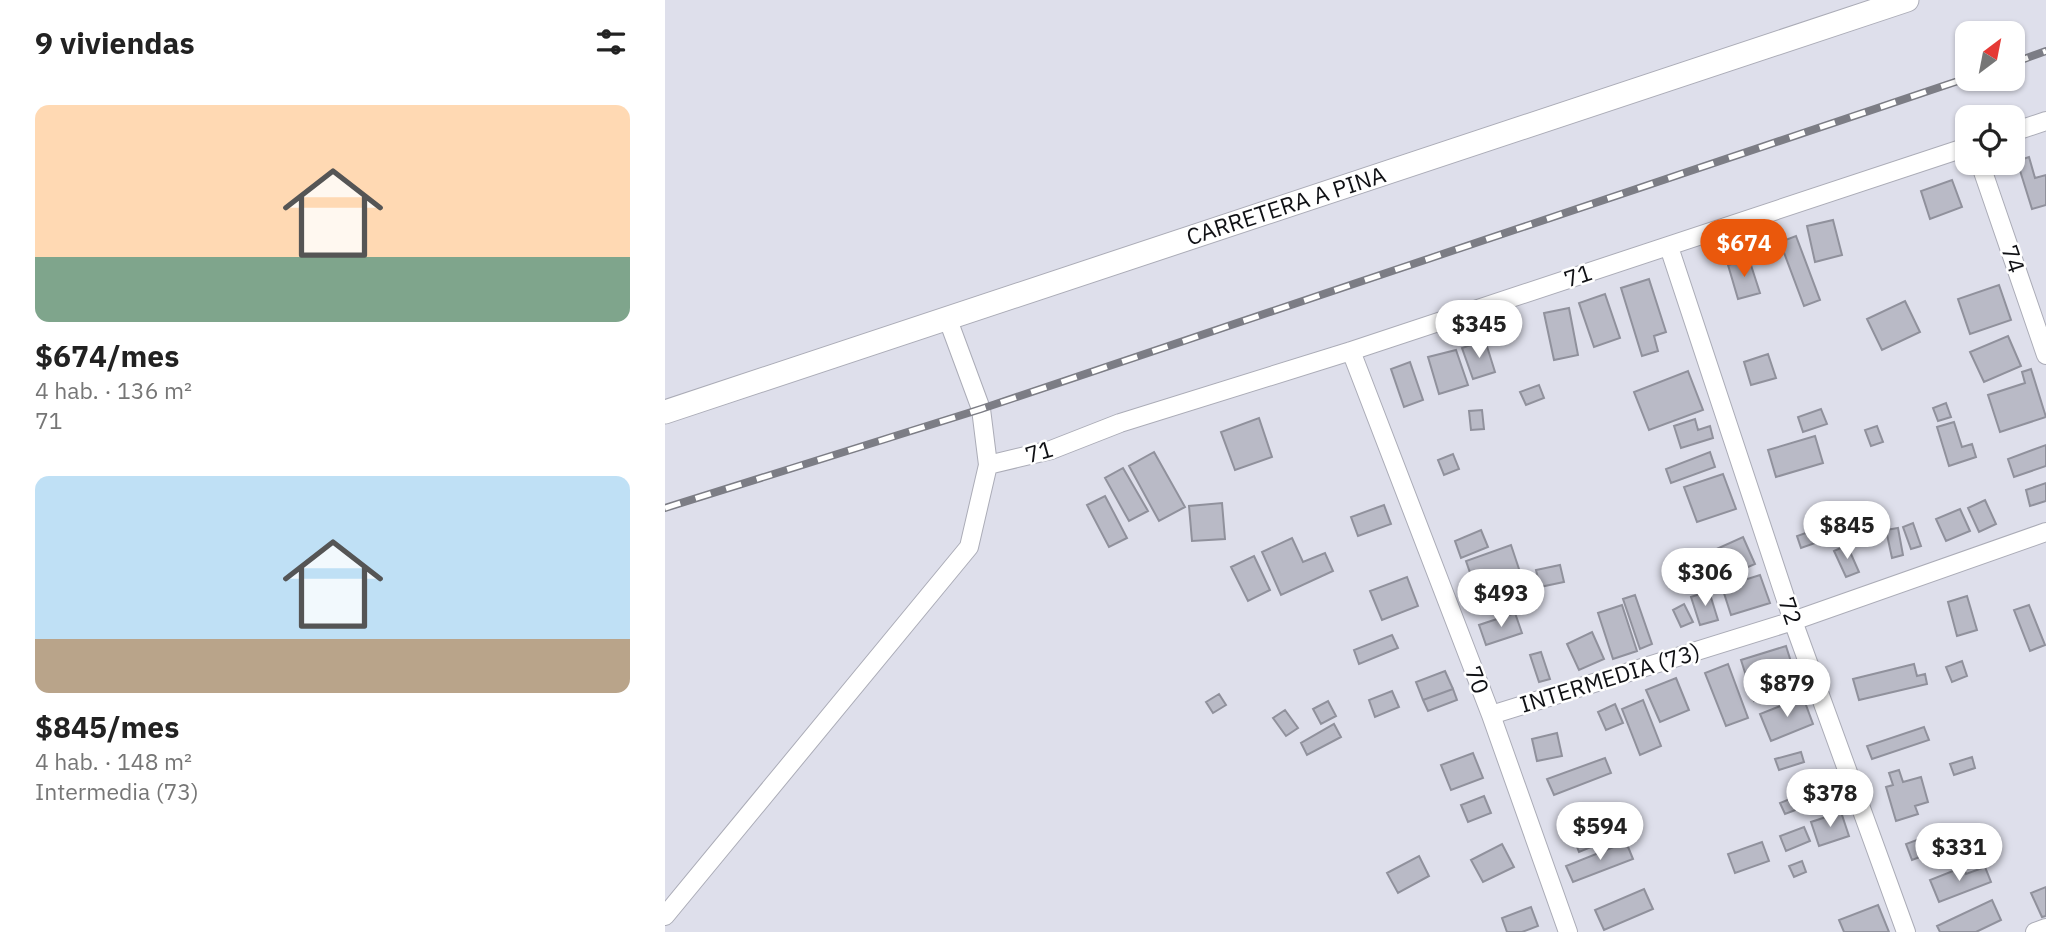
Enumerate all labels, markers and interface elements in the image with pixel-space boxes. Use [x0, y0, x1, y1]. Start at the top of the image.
north arrow [1955, 21, 2025, 91]
map controls [1955, 21, 2025, 175]
text: 9 viviendas [35, 23, 195, 62]
icon: filters [592, 23, 630, 61]
button: locate [1955, 105, 2025, 175]
icon: home [270, 150, 396, 276]
street label: CARRETERA A PINA [1182, 159, 1389, 251]
pin: $674 [1703, 219, 1785, 279]
text: $674 [1716, 227, 1772, 257]
street label: 74 [1995, 241, 2033, 277]
street label: 71 [1560, 257, 1595, 294]
pin: $345 [1438, 300, 1520, 360]
text: $345 [1451, 308, 1507, 338]
text: $674/mes [35, 336, 179, 375]
text: 4 hab. · 136 m² [35, 375, 192, 405]
text: 71 [35, 405, 63, 435]
street label: 71 [1021, 433, 1056, 469]
pin: $845 [1806, 502, 1888, 561]
text: $845 [1819, 509, 1875, 539]
icon: home [270, 521, 396, 647]
pin: $306 [1664, 548, 1746, 608]
text: $306 [1677, 556, 1733, 586]
pin: $493 [1460, 570, 1542, 629]
text: $493 [1473, 577, 1529, 607]
street label: 72 [1772, 593, 1810, 629]
street label: INTERMEDIA (73) [1516, 635, 1703, 719]
pin: $879 [1746, 660, 1828, 719]
street label: 70 [1459, 661, 1497, 698]
text: $879 [1759, 667, 1815, 697]
text: $845/mes [35, 707, 179, 746]
text: 4 hab. · 148 m² [35, 746, 192, 776]
pin: $378 [1789, 770, 1871, 829]
text: Intermedia (73) [35, 776, 199, 806]
text: $378 [1802, 777, 1858, 807]
pin: $594 [1559, 802, 1641, 862]
text: $594 [1572, 810, 1628, 840]
pin: $331 [1918, 824, 2000, 883]
text: $331 [1931, 831, 1987, 861]

